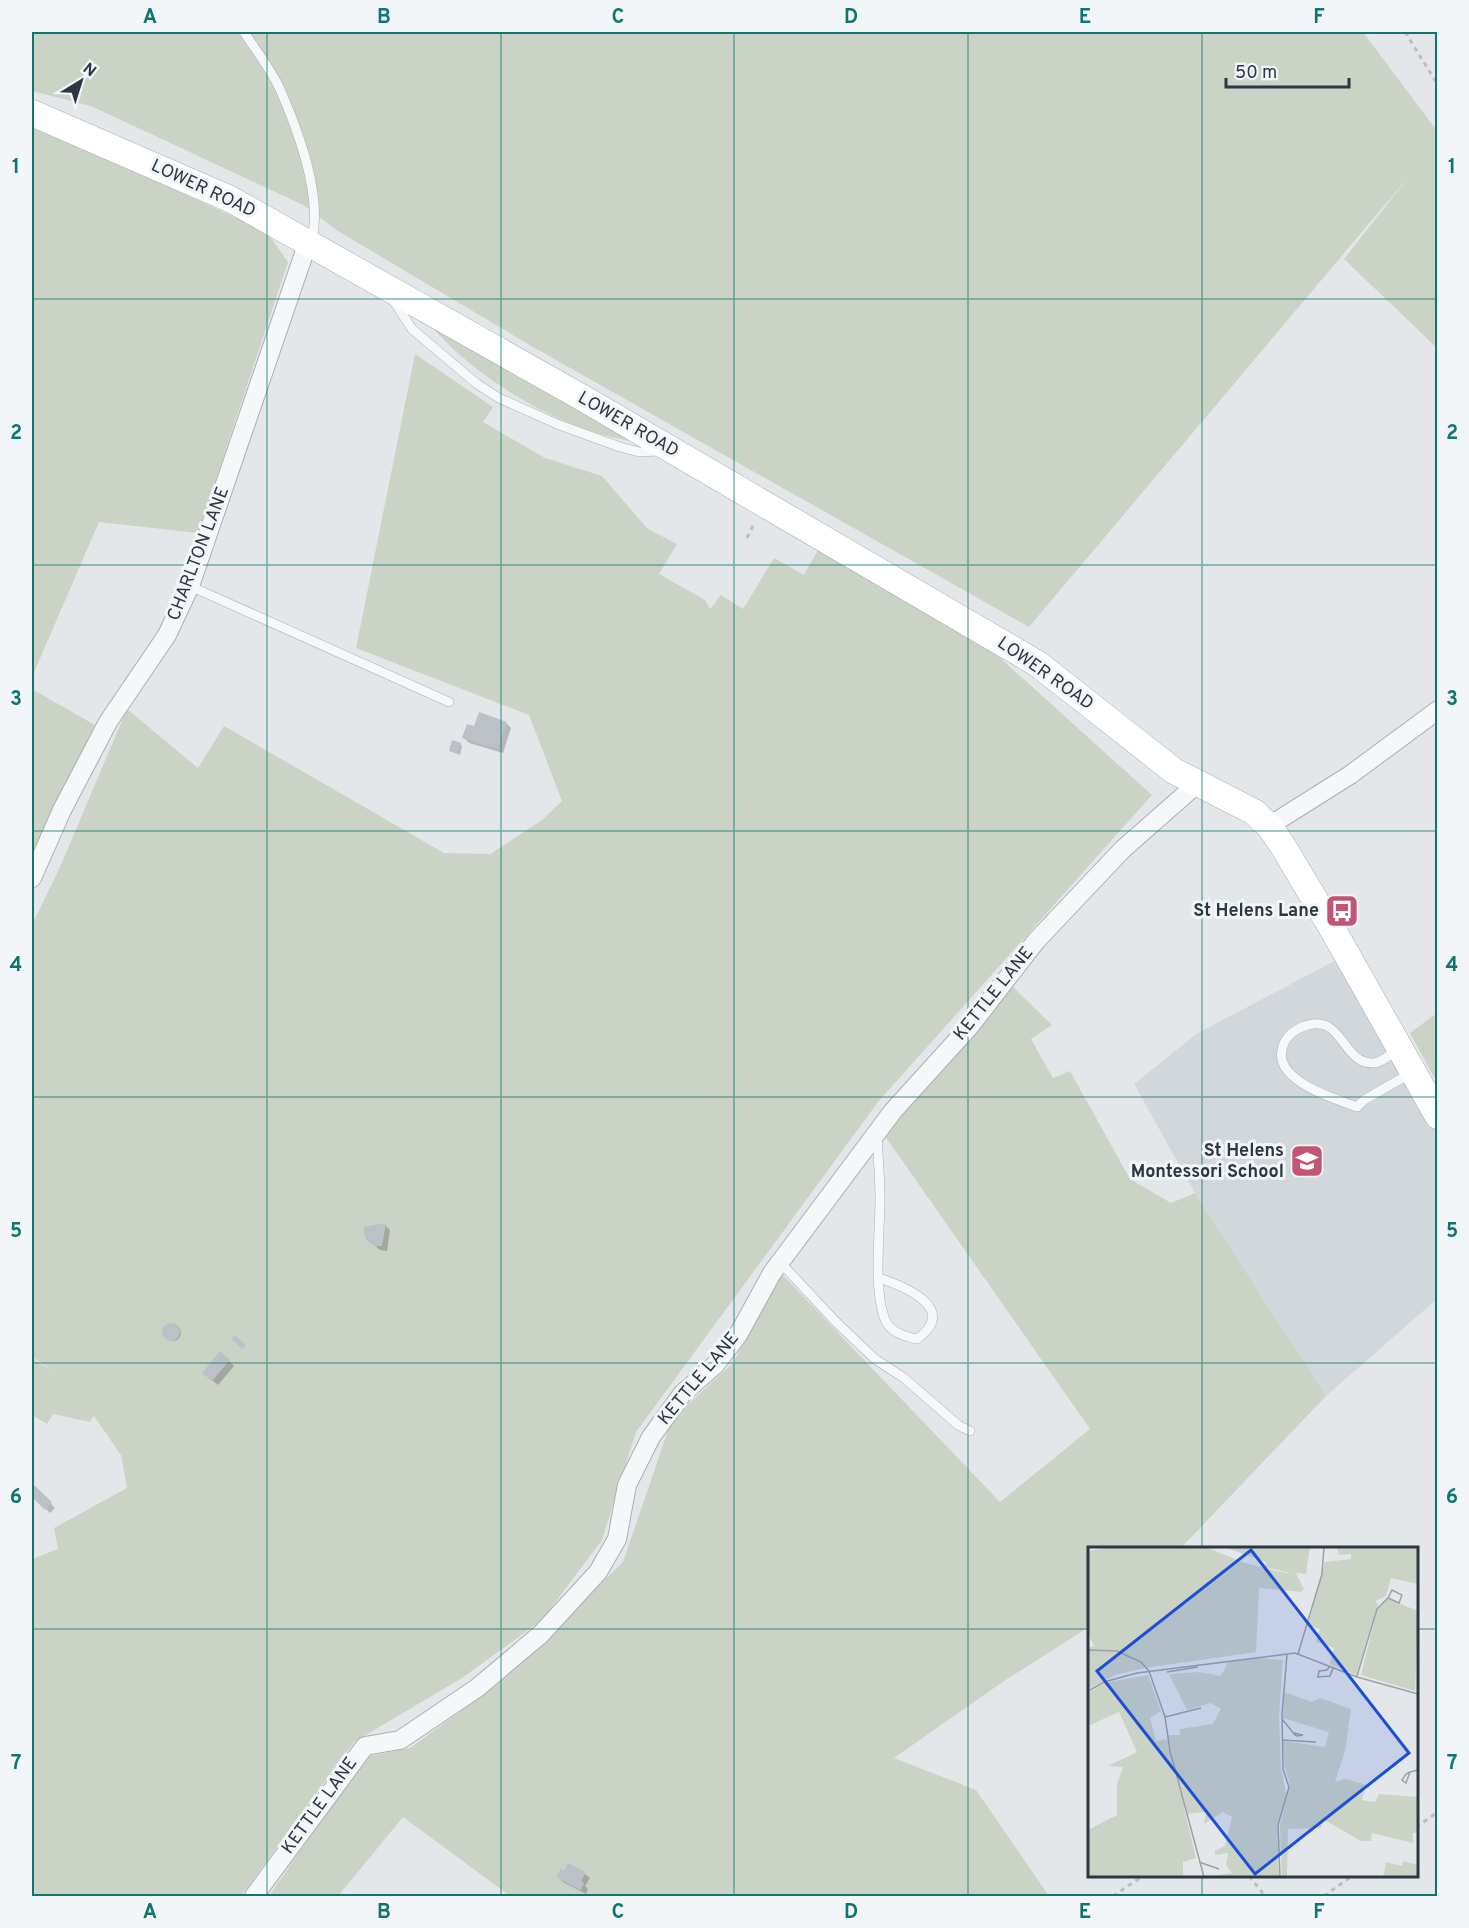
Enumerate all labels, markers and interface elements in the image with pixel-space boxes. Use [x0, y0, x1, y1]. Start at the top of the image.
text: A [143, 5, 157, 31]
text: B [377, 5, 391, 31]
text: C [612, 5, 624, 31]
text: D [844, 5, 858, 31]
text: E [1079, 5, 1091, 31]
text: F [1313, 5, 1325, 31]
north arrow [51, 51, 111, 111]
scale bar [1226, 51, 1349, 89]
text: N [78, 59, 100, 82]
text: 50 m [1235, 62, 1277, 85]
text: 1 [12, 155, 20, 181]
street label: LOWER ROAD [147, 155, 259, 223]
text: 1 [1448, 155, 1456, 181]
street label: LOWER ROAD [573, 387, 683, 463]
text: 2 [10, 421, 22, 447]
text: 2 [1446, 421, 1458, 447]
street label: CHARLTON LANE [163, 484, 235, 624]
street label: LOWER ROAD [992, 632, 1098, 716]
text: 3 [10, 687, 22, 713]
text: 3 [1446, 687, 1458, 713]
bus stop icon: St Helens Lane [1324, 893, 1360, 929]
place label: St Helens Lane [1193, 900, 1319, 923]
street label: KETTLE LANE [949, 942, 1039, 1046]
text: 4 [10, 953, 22, 979]
text: 4 [1446, 953, 1458, 979]
place label: St Helens Montessori School [1131, 1140, 1284, 1184]
school or university icon: St Helens Montessori School [1289, 1143, 1325, 1179]
text: 5 [10, 1219, 22, 1245]
text: 5 [1446, 1219, 1458, 1245]
street label: KETTLE LANE [653, 1328, 745, 1430]
text: 6 [10, 1485, 22, 1511]
text: 6 [1446, 1485, 1458, 1511]
inset map [1088, 1547, 1418, 1877]
text: 7 [11, 1751, 21, 1777]
text: 7 [1447, 1751, 1457, 1777]
street label: KETTLE LANE [277, 1753, 363, 1859]
text: A [143, 1900, 157, 1926]
text: B [377, 1900, 391, 1926]
text: C [612, 1900, 624, 1926]
text: D [844, 1900, 858, 1926]
text: E [1079, 1900, 1091, 1926]
text: F [1313, 1900, 1325, 1926]

